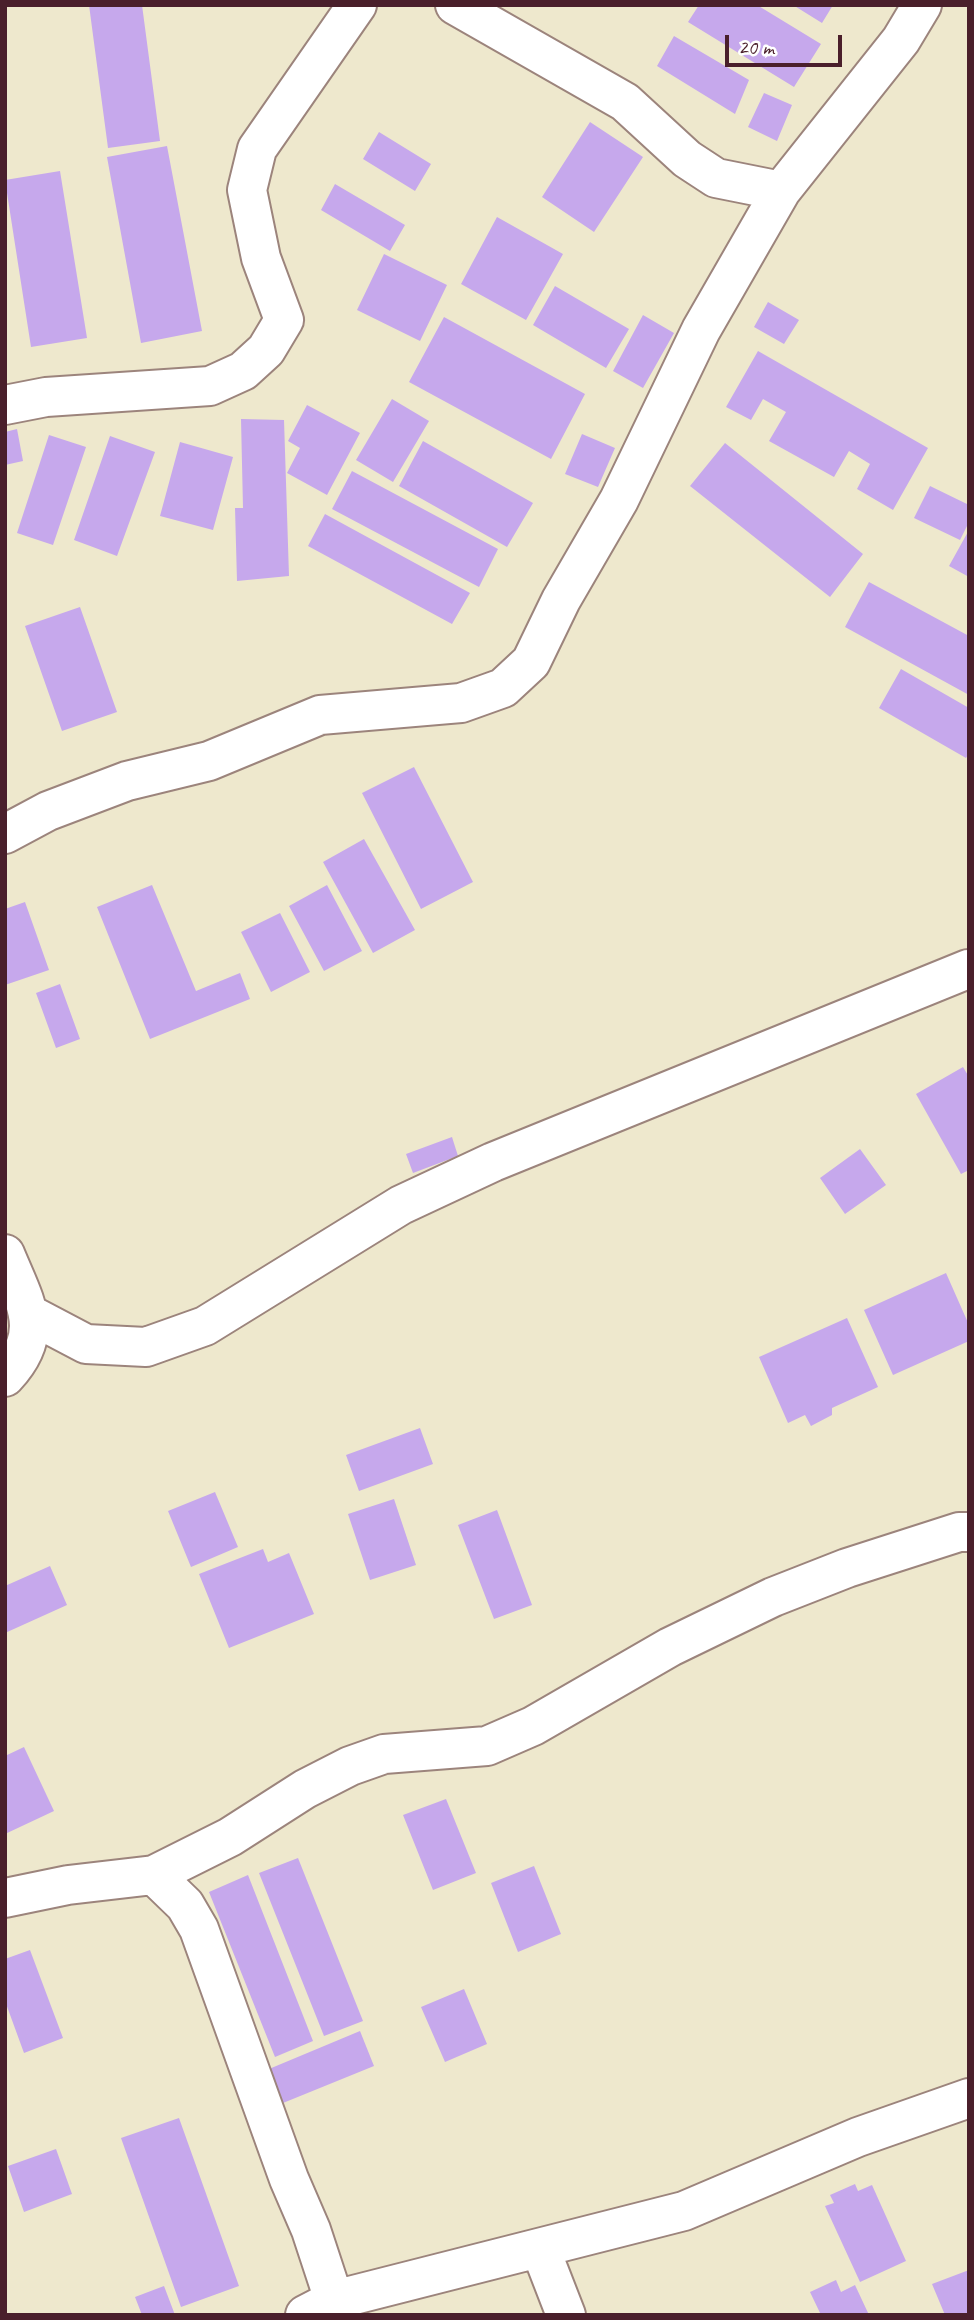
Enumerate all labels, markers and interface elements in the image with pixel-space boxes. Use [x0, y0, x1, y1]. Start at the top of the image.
scale bar [729, 21, 846, 65]
text: 20 m [738, 34, 774, 60]

